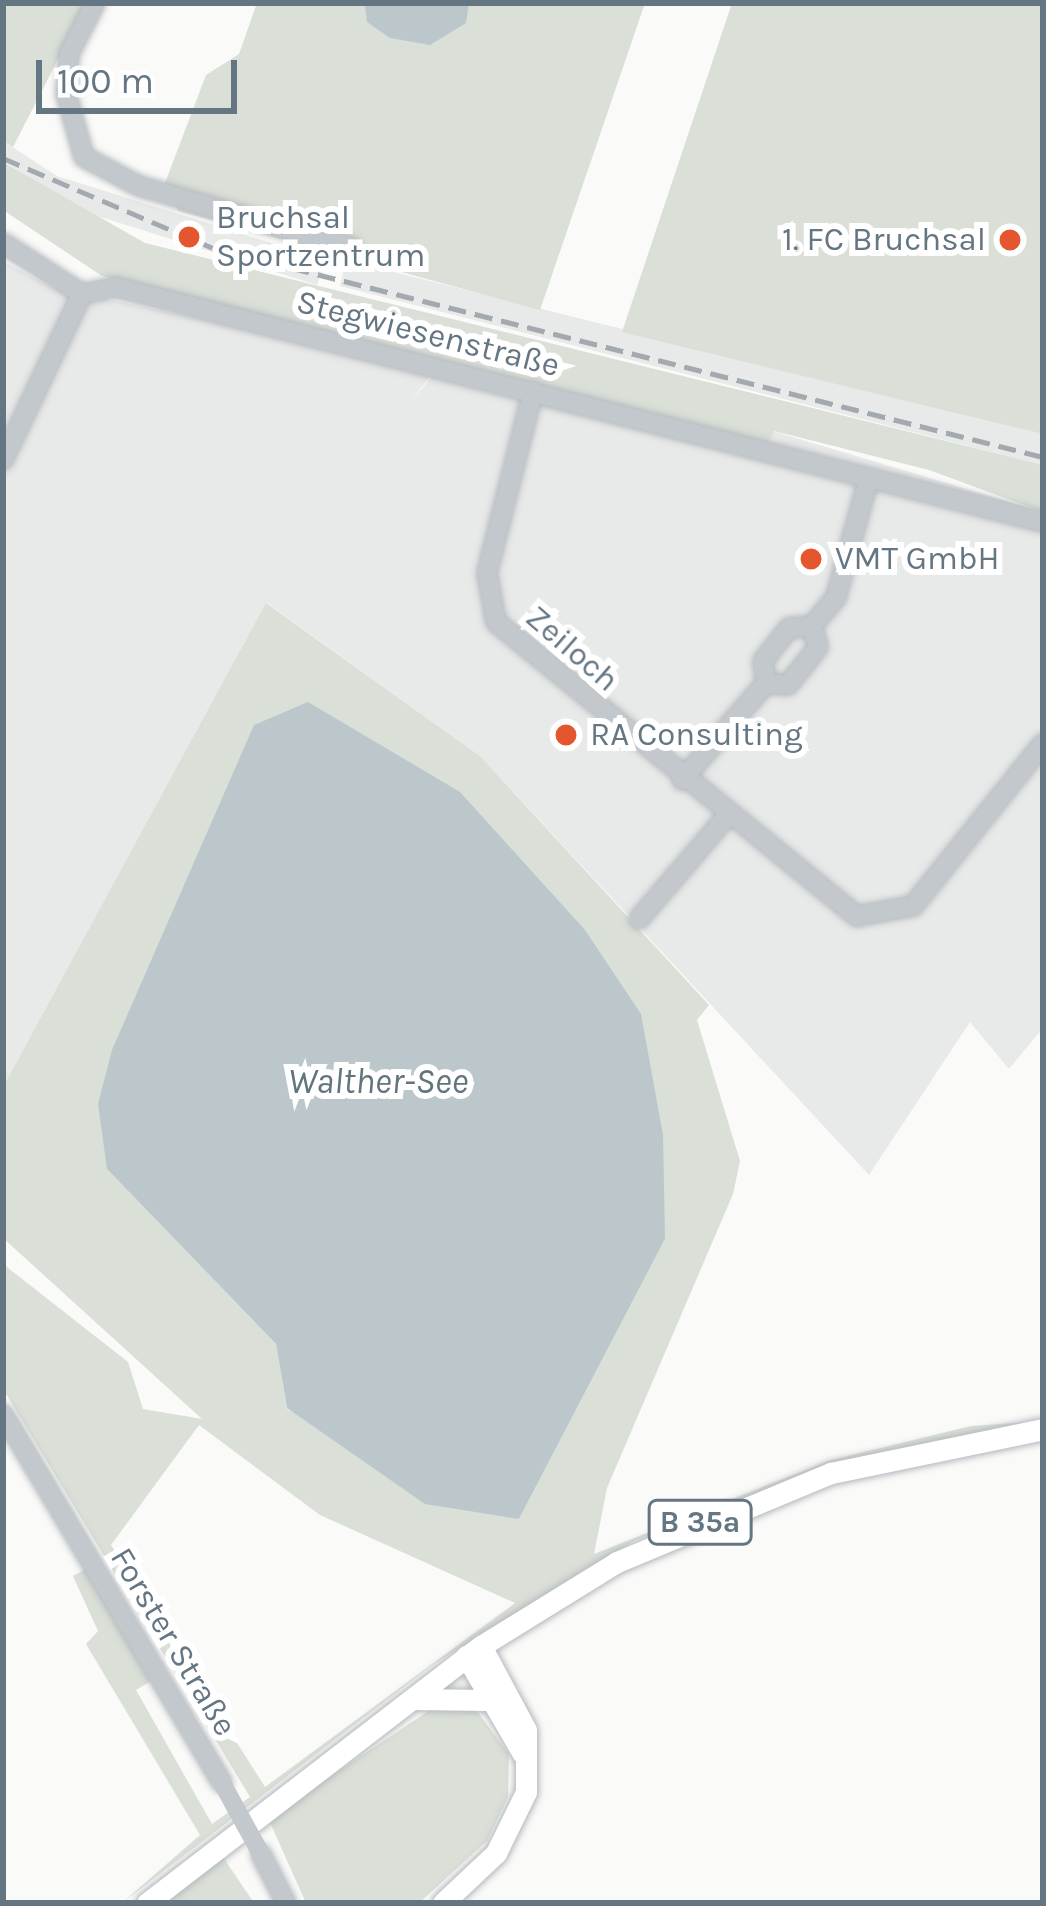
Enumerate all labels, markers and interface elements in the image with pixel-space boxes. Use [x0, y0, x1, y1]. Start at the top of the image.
scale bar [42, 36, 243, 110]
text: 100 m [57, 60, 154, 102]
place label: Bruchsal Sportzentrum [216, 198, 425, 276]
place label: 1. FC Bruchsal [782, 220, 986, 260]
marker: Bruchsal Sportzentrum [173, 221, 205, 253]
marker: 1. FC Bruchsal [997, 227, 1023, 253]
street label: Stegwiesenstraße [292, 282, 564, 386]
place label: VMT GmbH [835, 539, 1000, 579]
marker: VMT GmbH [798, 546, 824, 572]
street label: Zeiloch [517, 598, 627, 700]
place label: RA Consulting [590, 715, 803, 755]
marker: RA Consulting [553, 722, 579, 748]
water label: Walther-See [288, 1060, 468, 1104]
road number: B 35a [646, 1498, 754, 1546]
street label: Forster Straße [101, 1541, 245, 1743]

